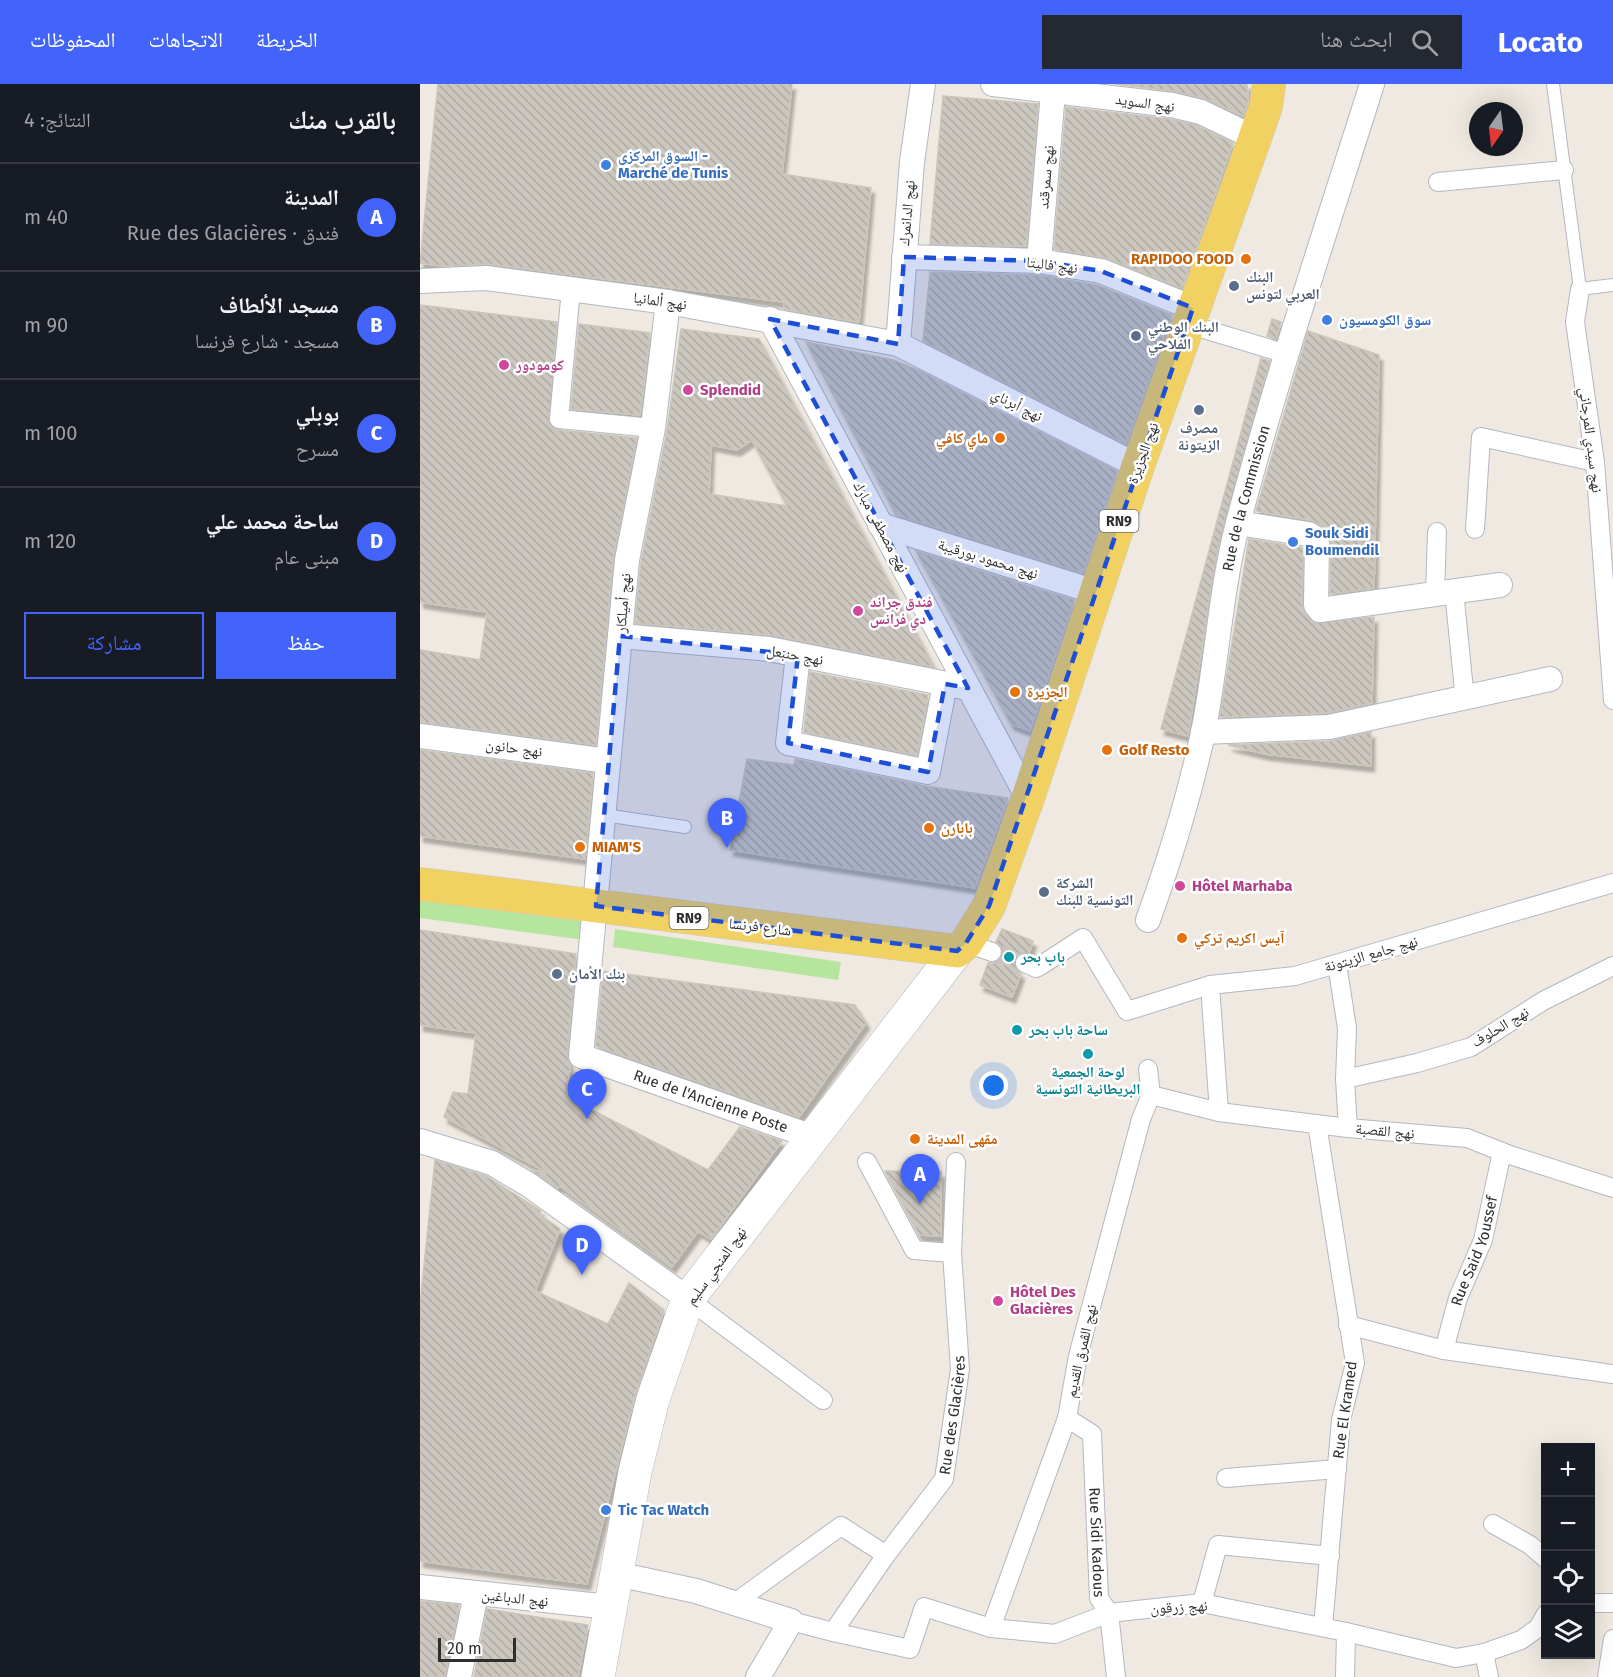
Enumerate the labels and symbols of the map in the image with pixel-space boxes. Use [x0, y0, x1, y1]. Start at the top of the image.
street label: نهج السويد [1114, 90, 1176, 117]
north arrow [1469, 102, 1523, 156]
street label: نهج سمرقند [1034, 144, 1059, 210]
place label: السوق المركزي - Marché de Tunis [618, 147, 728, 182]
marker: السوق المركزي - Marché de Tunis [599, 158, 613, 172]
street label: نهج الدانمرك [895, 179, 920, 247]
place label: RAPIDOO FOOD [1131, 250, 1234, 268]
marker: RAPIDOO FOOD [1239, 252, 1253, 266]
street label: نهج فاليتا [1025, 253, 1079, 278]
place label: البنك العربي لتونس [1246, 268, 1320, 306]
marker: البنك العربي لتونس [1227, 279, 1241, 293]
street label: نهج ألمانيا [632, 288, 688, 315]
place label: سوق الكومسيون [1339, 311, 1431, 329]
marker: سوق الكومسيون [1320, 313, 1334, 327]
place label: البنك الوطني الفلاحي [1148, 318, 1219, 356]
marker: البنك الوطني الفلاحي [1129, 329, 1143, 343]
place label: كومودور [515, 356, 564, 374]
marker: كومودور [497, 358, 511, 372]
place label: Splendid [700, 381, 761, 399]
marker: Splendid [681, 383, 695, 397]
street label: نهج أبرناي [987, 385, 1045, 428]
street label: نهج سيدي المرجاني [1573, 386, 1606, 494]
marker: مصرف الزيتونة [1192, 403, 1206, 417]
place label: مصرف الزيتونة [1178, 419, 1220, 454]
street label: نهج الجزيرة [1124, 420, 1163, 486]
street label: Rue de la Commission [1219, 423, 1274, 573]
place label: ماي كافي [936, 429, 988, 450]
marker: ماي كافي [993, 431, 1007, 445]
street label: نهج مصطفى مبارك [848, 478, 913, 576]
road number: RN9 [1100, 510, 1138, 532]
place label: Souk Sidi Boumendil [1305, 524, 1379, 559]
street label: نهج محمود بورقيبة [935, 535, 1040, 584]
marker: Souk Sidi Boumendil [1286, 535, 1300, 549]
street label: نهج أميلكار [611, 572, 636, 635]
place label: فندق جراند دي فرانس [870, 593, 933, 631]
marker: فندق جراند دي فرانس [851, 604, 865, 618]
street label: نهج حنبعل [765, 641, 825, 670]
place label: الجزيرة [1027, 683, 1068, 701]
marker: الجزيرة [1008, 685, 1022, 699]
street label: نهج حانون [484, 735, 544, 762]
place label: Golf Resto [1119, 741, 1190, 759]
marker: Golf Resto [1100, 743, 1114, 757]
pin: B [708, 798, 746, 848]
place label: بابارن [941, 819, 973, 837]
marker: بابارن [922, 821, 936, 835]
place label: MIAM'S [592, 838, 641, 856]
marker: MIAM'S [573, 840, 587, 854]
place label: الشركة التونسية للبنك [1056, 874, 1134, 909]
place label: Hôtel Marhaba [1192, 877, 1293, 895]
marker: Hôtel Marhaba [1173, 879, 1187, 893]
marker: الشركة التونسية للبنك [1037, 885, 1051, 899]
road number: RN9 [670, 907, 708, 929]
street label: شارع فرنسا [728, 914, 792, 941]
place label: آيس اكريم تركي [1194, 929, 1285, 950]
marker: آيس اكريم تركي [1175, 931, 1189, 945]
street label: نهج جامع الزيتونة [1322, 932, 1420, 977]
place label: باب بحر [1020, 948, 1065, 966]
marker: باب بحر [1002, 950, 1016, 964]
place label: بنك الأمان [569, 965, 625, 983]
marker: بنك الأمان [550, 967, 564, 981]
street label: نهج الحلوف [1468, 1003, 1533, 1052]
place label: ساحة باب بحر [1028, 1021, 1108, 1039]
marker: ساحة باب بحر [1010, 1023, 1024, 1037]
marker: لوحة الجمعية البريطانية التونسية [1081, 1047, 1095, 1061]
place label: لوحة الجمعية البريطانية التونسية [1035, 1063, 1141, 1098]
street label: Rue de l'Ancienne Poste [631, 1066, 790, 1137]
pin: C [568, 1070, 606, 1119]
your location [979, 1071, 1008, 1100]
street label: نهج القصبة [1355, 1119, 1415, 1144]
place label: مقهى المدينة [927, 1130, 998, 1148]
marker: مقهى المدينة [908, 1132, 922, 1146]
pin: A [900, 1154, 940, 1204]
street label: Rue Said Youssef [1447, 1193, 1501, 1308]
street label: نهج المنجي سليم [682, 1223, 753, 1310]
pin: D [562, 1226, 602, 1275]
place label: Hôtel Des Glacières [1010, 1283, 1076, 1318]
marker: Hôtel Des Glacières [991, 1294, 1005, 1308]
street label: نهج الڨمرڨ القديم [1062, 1303, 1101, 1400]
street label: Rue des Glacières [936, 1355, 969, 1476]
street label: Rue El Kramed [1329, 1360, 1361, 1460]
street label: Rue Sidi Kadous [1085, 1487, 1108, 1598]
place label: Tic Tac Watch [618, 1501, 709, 1519]
marker: Tic Tac Watch [599, 1503, 613, 1517]
street label: نهج الدباغين [480, 1586, 549, 1611]
street label: نهج زرقون [1150, 1597, 1208, 1618]
scale bar [438, 1635, 516, 1662]

